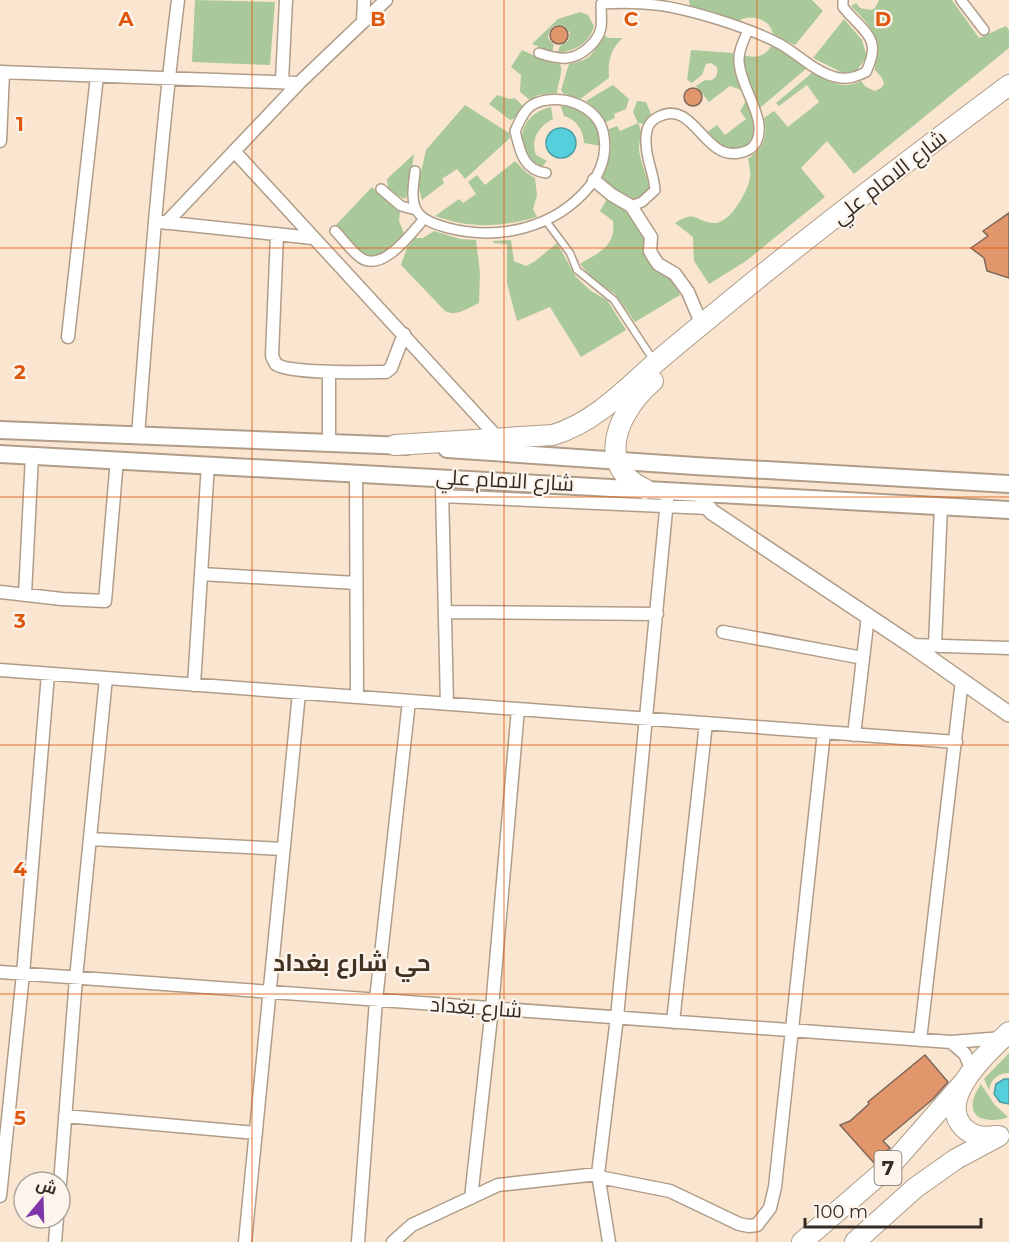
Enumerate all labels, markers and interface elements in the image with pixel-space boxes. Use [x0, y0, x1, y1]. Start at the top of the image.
text: A [117, 7, 134, 31]
text: B [370, 7, 386, 31]
text: C [624, 7, 639, 31]
text: D [875, 7, 891, 31]
text: 1 [16, 112, 24, 136]
street label: شارع الامام علي [827, 125, 954, 233]
text: 2 [14, 360, 26, 384]
street label: شارع الامام علي [435, 464, 575, 500]
text: 3 [13, 609, 26, 633]
text: 4 [13, 857, 27, 881]
district label: حي شارع بغداد [273, 948, 431, 982]
street label: شارع بغداد [429, 991, 523, 1025]
text: 5 [14, 1106, 26, 1130]
road number: 7 [874, 1151, 902, 1185]
north arrow [12, 1170, 72, 1230]
text: ش [34, 1174, 60, 1199]
scale bar [805, 1191, 980, 1229]
text: 100 m [814, 1201, 868, 1223]

